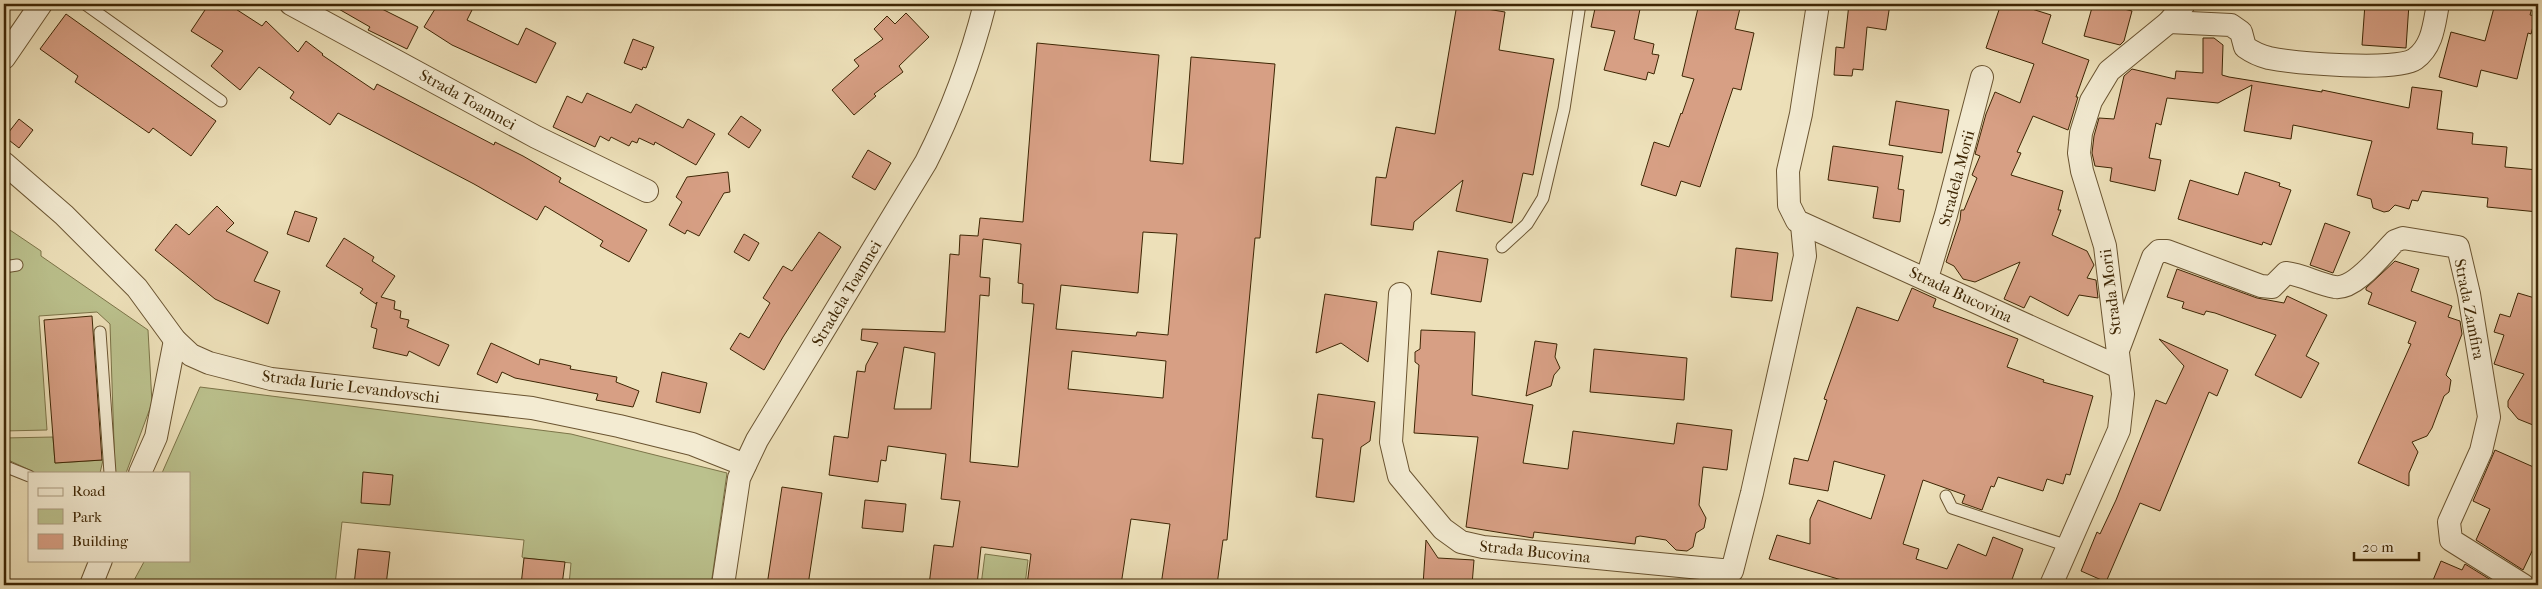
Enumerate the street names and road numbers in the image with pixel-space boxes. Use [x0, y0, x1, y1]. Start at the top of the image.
street label: Strada Toamnei [416, 65, 520, 134]
street label: Stradela Morii [1935, 128, 1979, 228]
street label: Stradela Toamnei [807, 237, 886, 350]
street label: Strada Morii [2096, 248, 2125, 336]
street label: Strada Zamfira [2450, 257, 2489, 362]
street label: Strada Bucovina [1906, 262, 2016, 327]
street label: Strada Iurie Levandovschi [261, 366, 441, 407]
street label: Strada Bucovina [1479, 536, 1592, 567]

